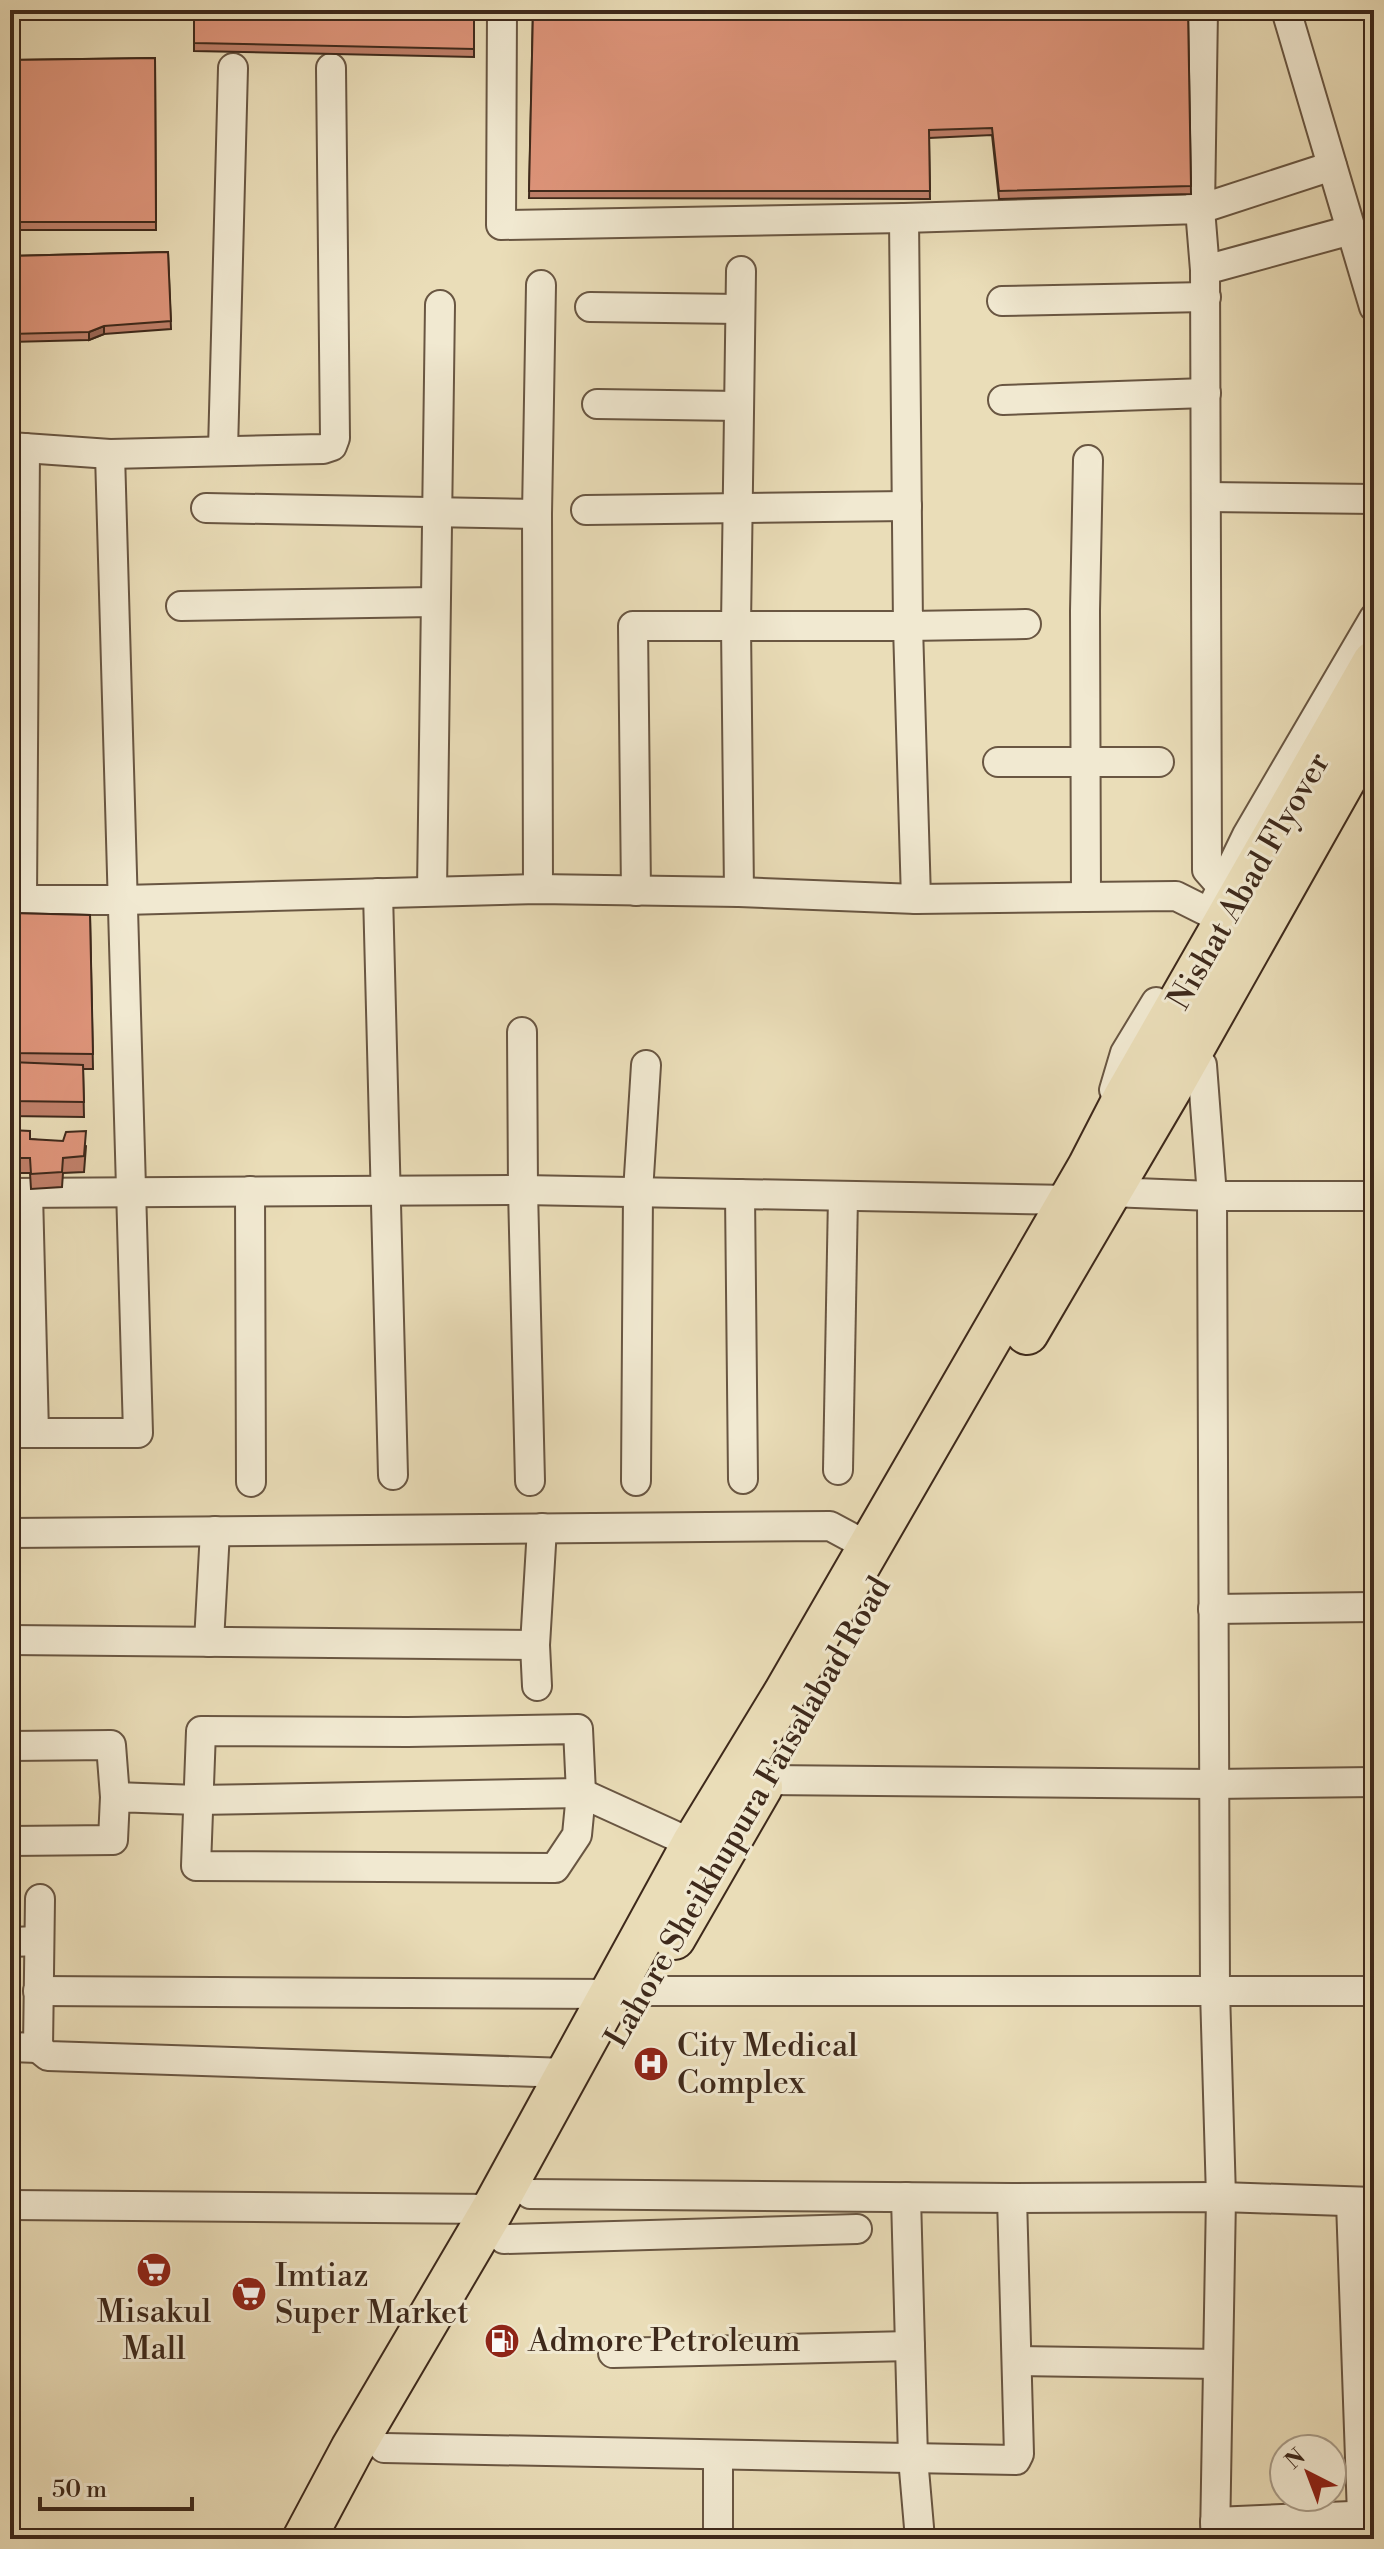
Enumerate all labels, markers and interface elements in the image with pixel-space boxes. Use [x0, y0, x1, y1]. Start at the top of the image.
street label: Nishat Abad Flyover [1159, 745, 1339, 1017]
street label: Lahore Sheikhupura Faisalabad Road [596, 1569, 900, 2055]
place label: City Medical Complex [677, 2026, 858, 2103]
hospital icon: City Medical Complex [632, 2045, 670, 2083]
supermarket icon: Misakul Mall [135, 2251, 173, 2289]
place label: Imtiaz Super Market [275, 2256, 469, 2333]
supermarket icon: Imtiaz Super Market [230, 2275, 268, 2313]
place label: Misakul Mall [97, 2292, 212, 2369]
place label: Admore Petroleum [527, 2321, 801, 2361]
fuel station icon: Admore Petroleum [483, 2322, 521, 2360]
north arrow [1268, 2433, 1348, 2513]
text: N [1280, 2443, 1312, 2475]
scale bar [40, 2461, 192, 2511]
text: 50 m [52, 2475, 107, 2505]

